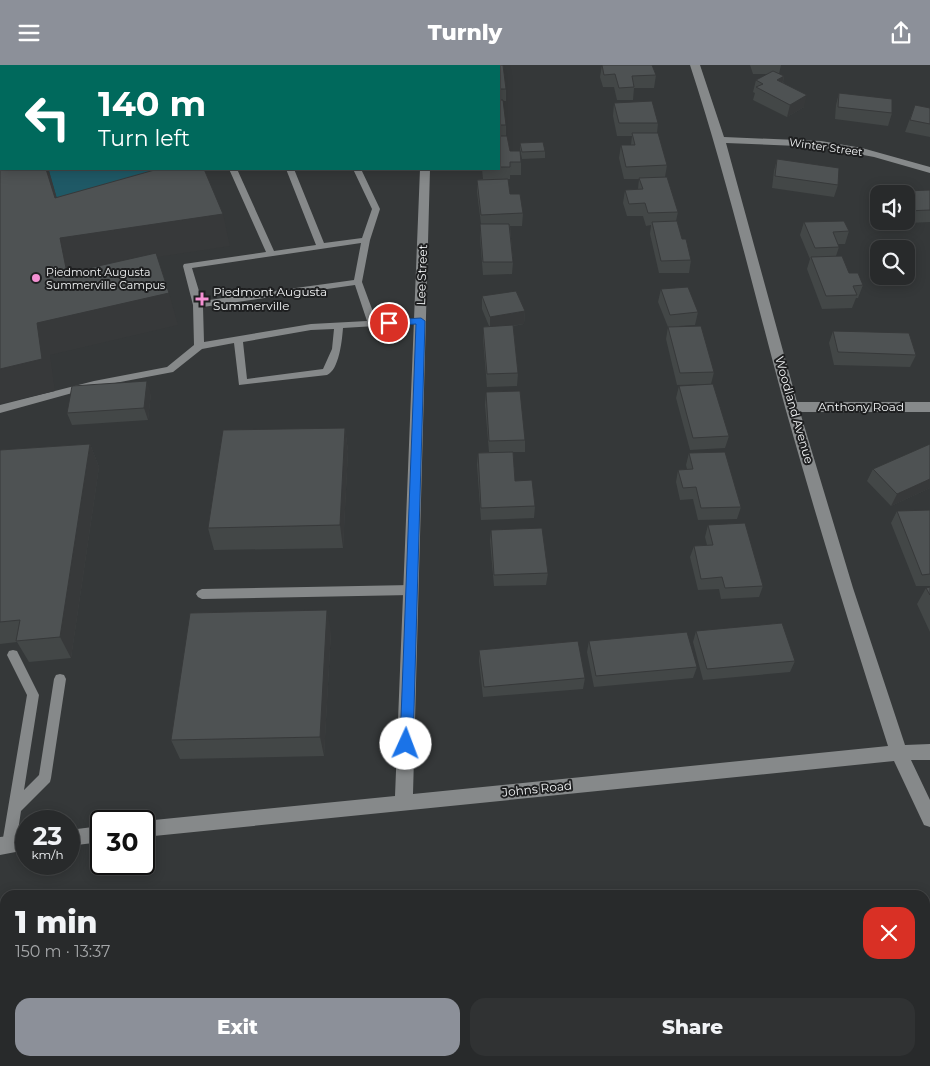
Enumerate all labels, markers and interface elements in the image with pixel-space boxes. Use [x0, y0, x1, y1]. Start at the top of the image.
icon: menu [15, 19, 43, 47]
text: Turnly [428, 19, 502, 46]
icon: share [887, 19, 915, 47]
text: 140 m [98, 82, 206, 125]
icon: left [15, 85, 80, 150]
text: Turn left [98, 125, 190, 152]
street label: Winter Street [788, 135, 864, 159]
map controls [870, 185, 915, 285]
button: sound [870, 185, 915, 230]
button: search [870, 240, 915, 285]
street label: Lee Street [413, 244, 430, 306]
place label: Piedmont Augusta Summerville Campus [46, 265, 166, 292]
marker: Piedmont Augusta Summerville Campus [30, 272, 42, 284]
place label: Piedmont Augusta Summerville [213, 284, 327, 313]
marker: Piedmont Augusta Summerville [195, 292, 209, 306]
pin [368, 302, 410, 344]
icon: arrive [375, 309, 403, 337]
street label: Woodland Avenue [772, 355, 817, 465]
street label: Anthony Road [818, 399, 904, 414]
position arrow [379, 717, 431, 769]
street label: Johns Road [500, 777, 573, 800]
speed limit sign: 30 [90, 810, 155, 875]
text: 23 [33, 821, 62, 851]
text: km/h [31, 847, 64, 862]
text: 1 min [15, 904, 98, 941]
button: close [863, 907, 915, 959]
text: 150 m · 13:37 [15, 942, 110, 961]
button: Exit [15, 998, 460, 1056]
button: Share [470, 998, 915, 1056]

